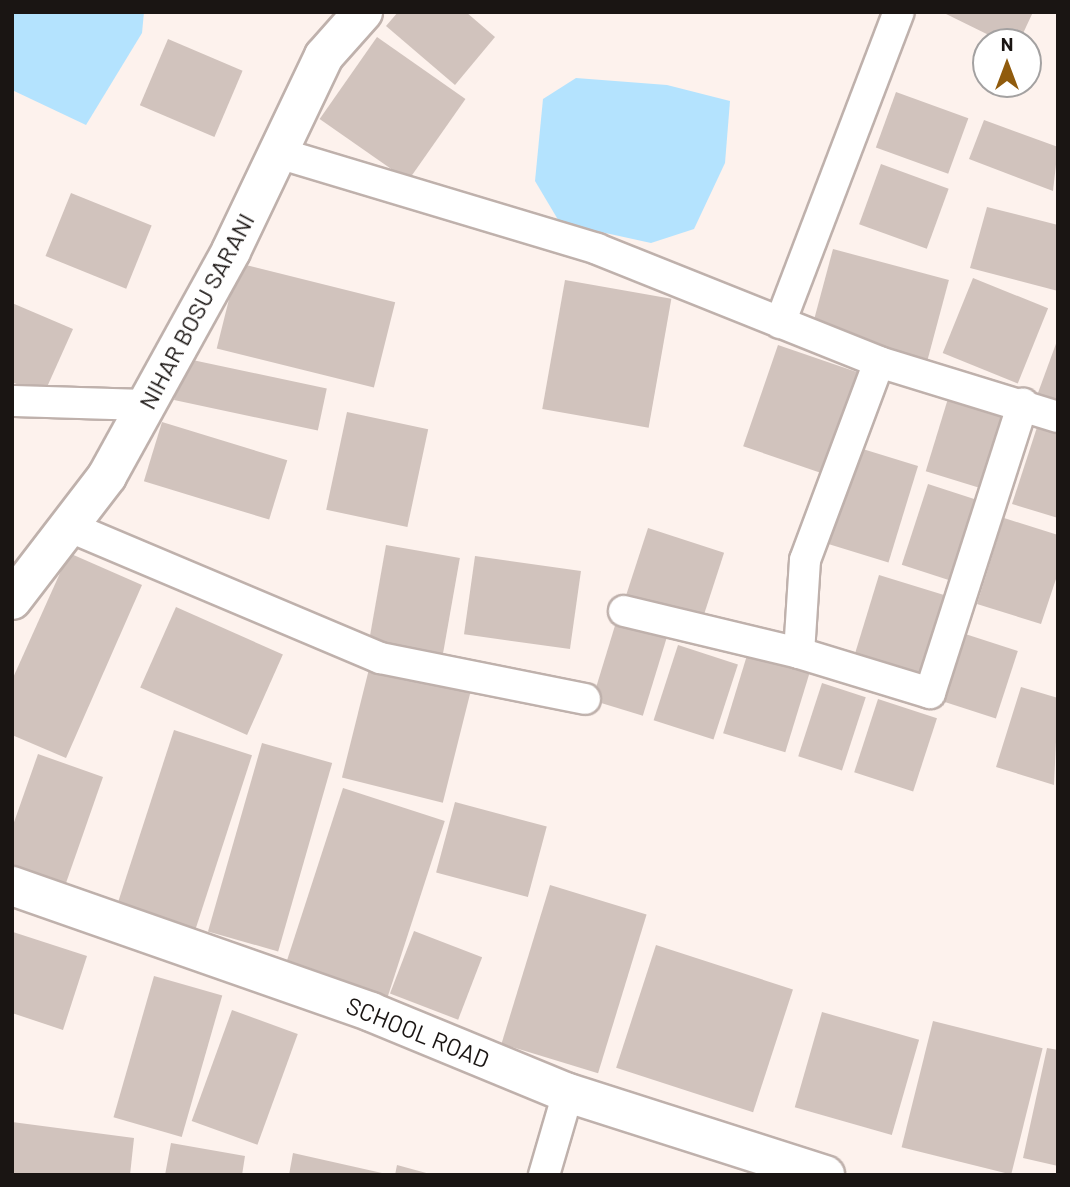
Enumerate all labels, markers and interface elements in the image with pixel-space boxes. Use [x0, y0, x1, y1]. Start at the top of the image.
north arrow [972, 28, 1042, 98]
text: N [1001, 32, 1013, 55]
street label: NIHAR BOSU SARANI [132, 208, 260, 414]
street label: SCHOOL ROAD [342, 990, 494, 1074]

